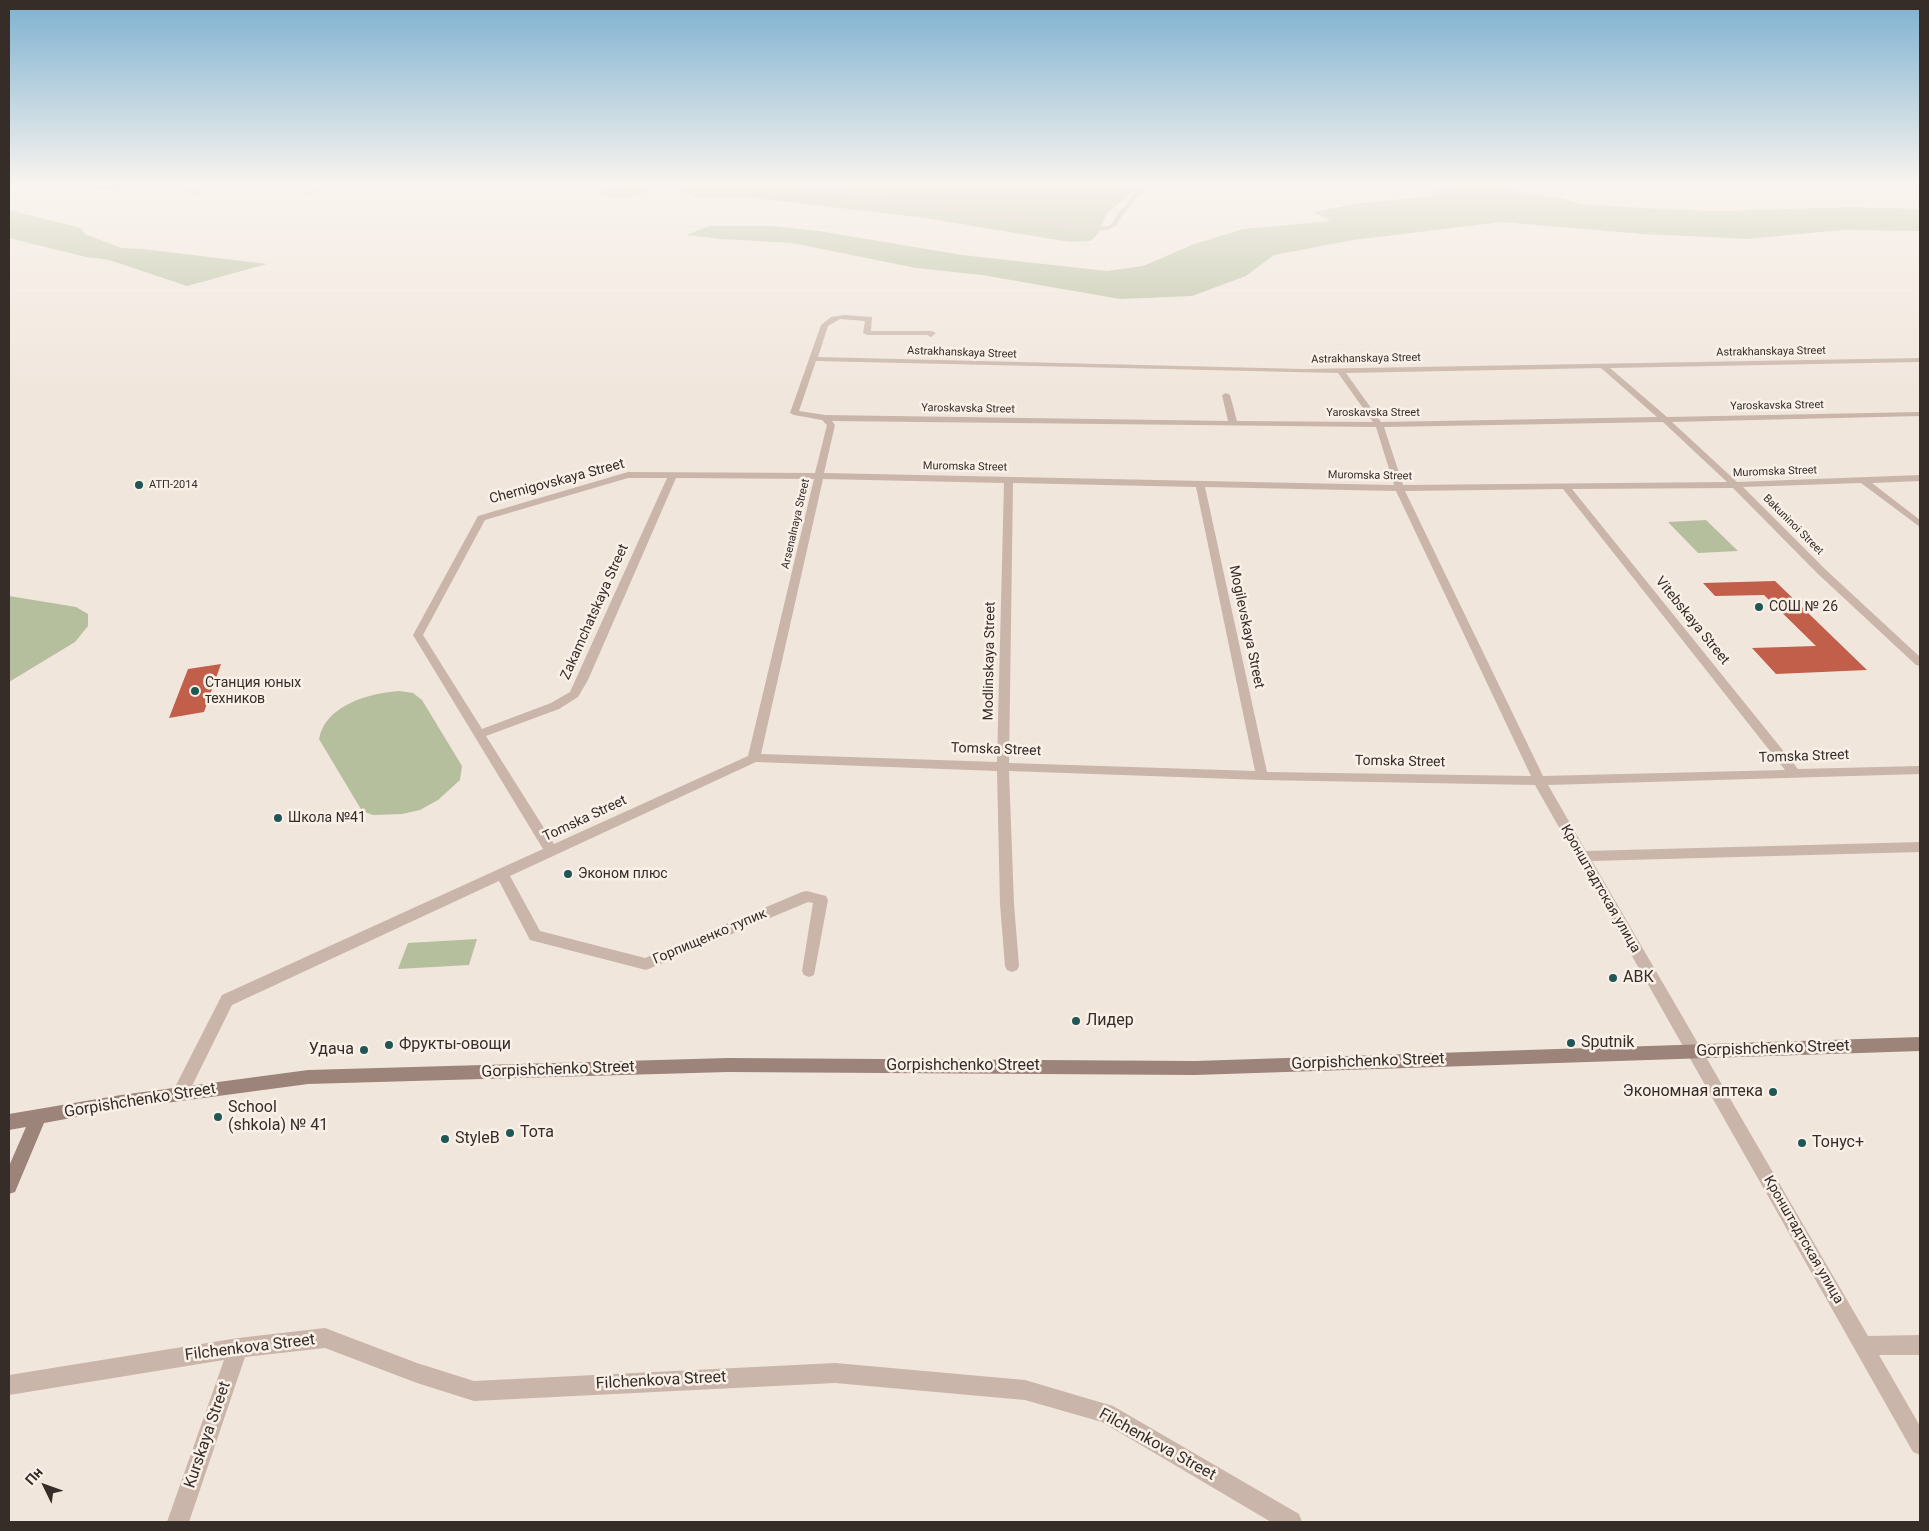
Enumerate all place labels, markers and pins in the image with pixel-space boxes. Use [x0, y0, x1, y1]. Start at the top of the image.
place label: АТП-2014 [149, 478, 198, 492]
marker: АТП-2014 [133, 479, 145, 491]
place label: СОШ № 26 [1769, 599, 1838, 615]
marker: СОШ № 26 [1753, 601, 1765, 613]
place label: Станция юных техников [205, 675, 301, 708]
marker: Станция юных техников [189, 685, 201, 697]
place label: Школа №41 [288, 810, 366, 826]
marker: Школа №41 [272, 812, 284, 824]
place label: Эконом плюс [578, 866, 668, 882]
marker: Эконом плюс [562, 868, 574, 880]
place label: АВК [1623, 968, 1654, 988]
marker: АВК [1607, 972, 1619, 984]
place label: Лидер [1086, 1011, 1134, 1031]
marker: Лидер [1070, 1015, 1082, 1027]
place label: Sputnik [1581, 1033, 1634, 1053]
place label: Фрукты-овощи [399, 1035, 511, 1055]
marker: Sputnik [1565, 1037, 1577, 1049]
marker: Фрукты-овощи [383, 1039, 395, 1051]
place label: Удача [309, 1040, 354, 1060]
marker: Удача [358, 1044, 370, 1056]
place label: Экономная аптека [1623, 1082, 1763, 1102]
marker: Экономная аптека [1767, 1086, 1779, 1098]
place label: School (shkola) № 41 [228, 1098, 328, 1136]
marker: School (shkola) № 41 [212, 1111, 224, 1123]
place label: Тота [520, 1123, 554, 1143]
marker: Тота [504, 1127, 516, 1139]
place label: StyleB [455, 1129, 500, 1149]
marker: StyleB [439, 1133, 451, 1145]
place label: Тонус+ [1812, 1133, 1864, 1153]
marker: Тонус+ [1796, 1137, 1808, 1149]

